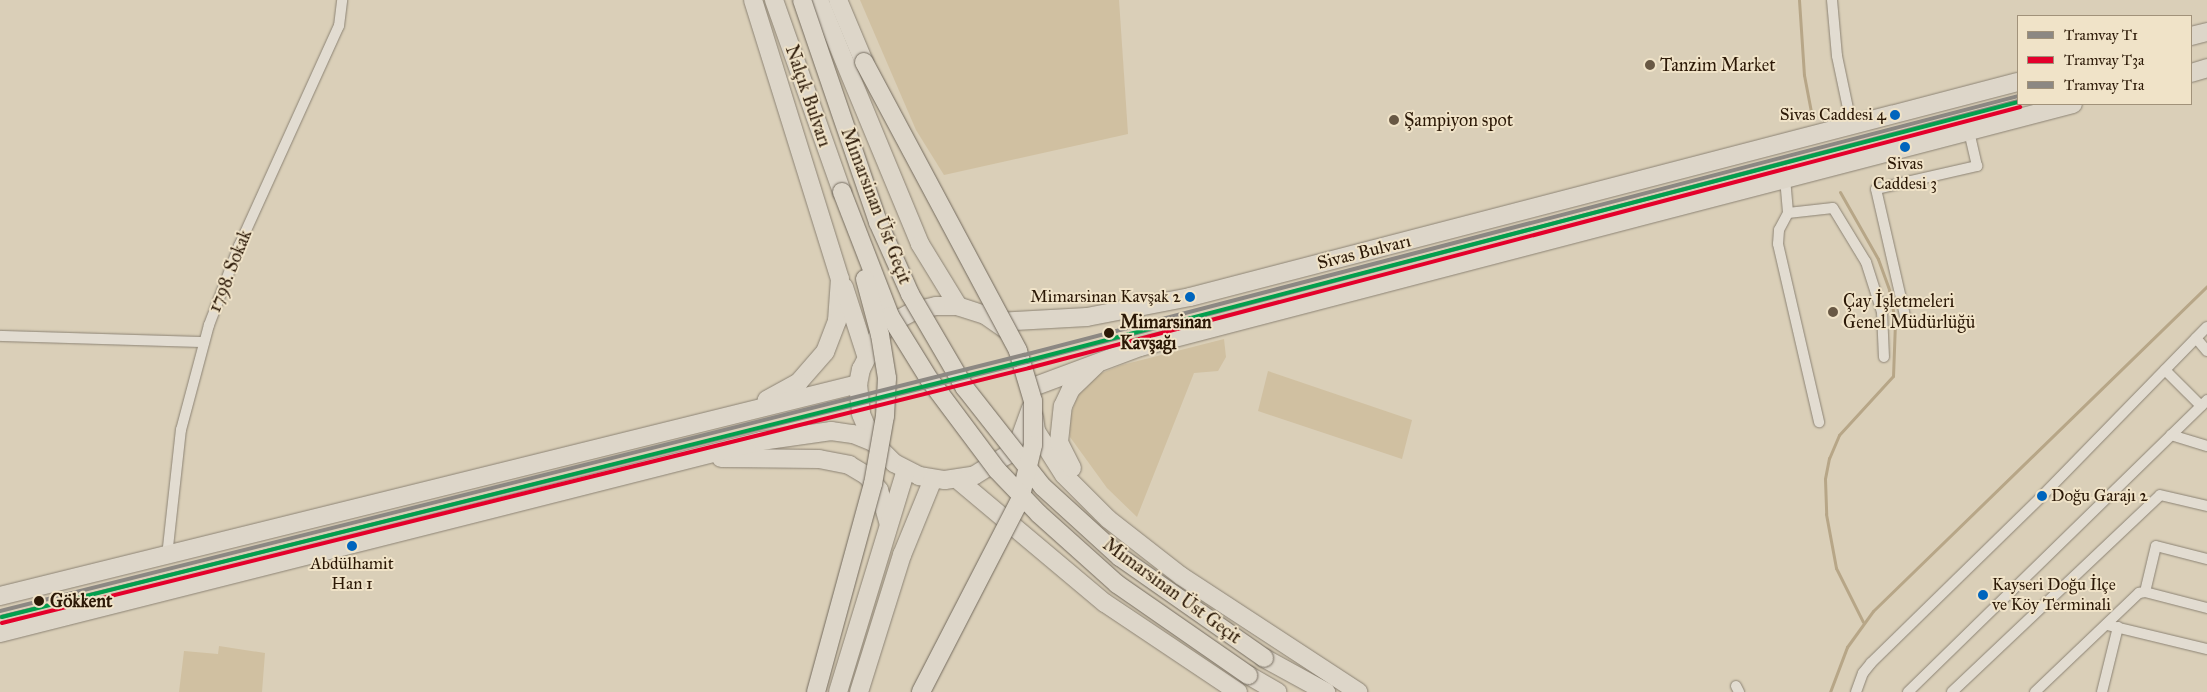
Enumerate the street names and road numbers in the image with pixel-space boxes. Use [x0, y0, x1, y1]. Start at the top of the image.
street label: Nalçık Bulvarı [781, 42, 835, 150]
street label: Mimarsinan Üst Geçit [836, 125, 916, 287]
street label: 1798. Sokak [204, 226, 256, 316]
street label: Sivas Bulvarı [1315, 230, 1413, 274]
street label: Mimarsinan Üst Geçit [1099, 534, 1245, 648]

